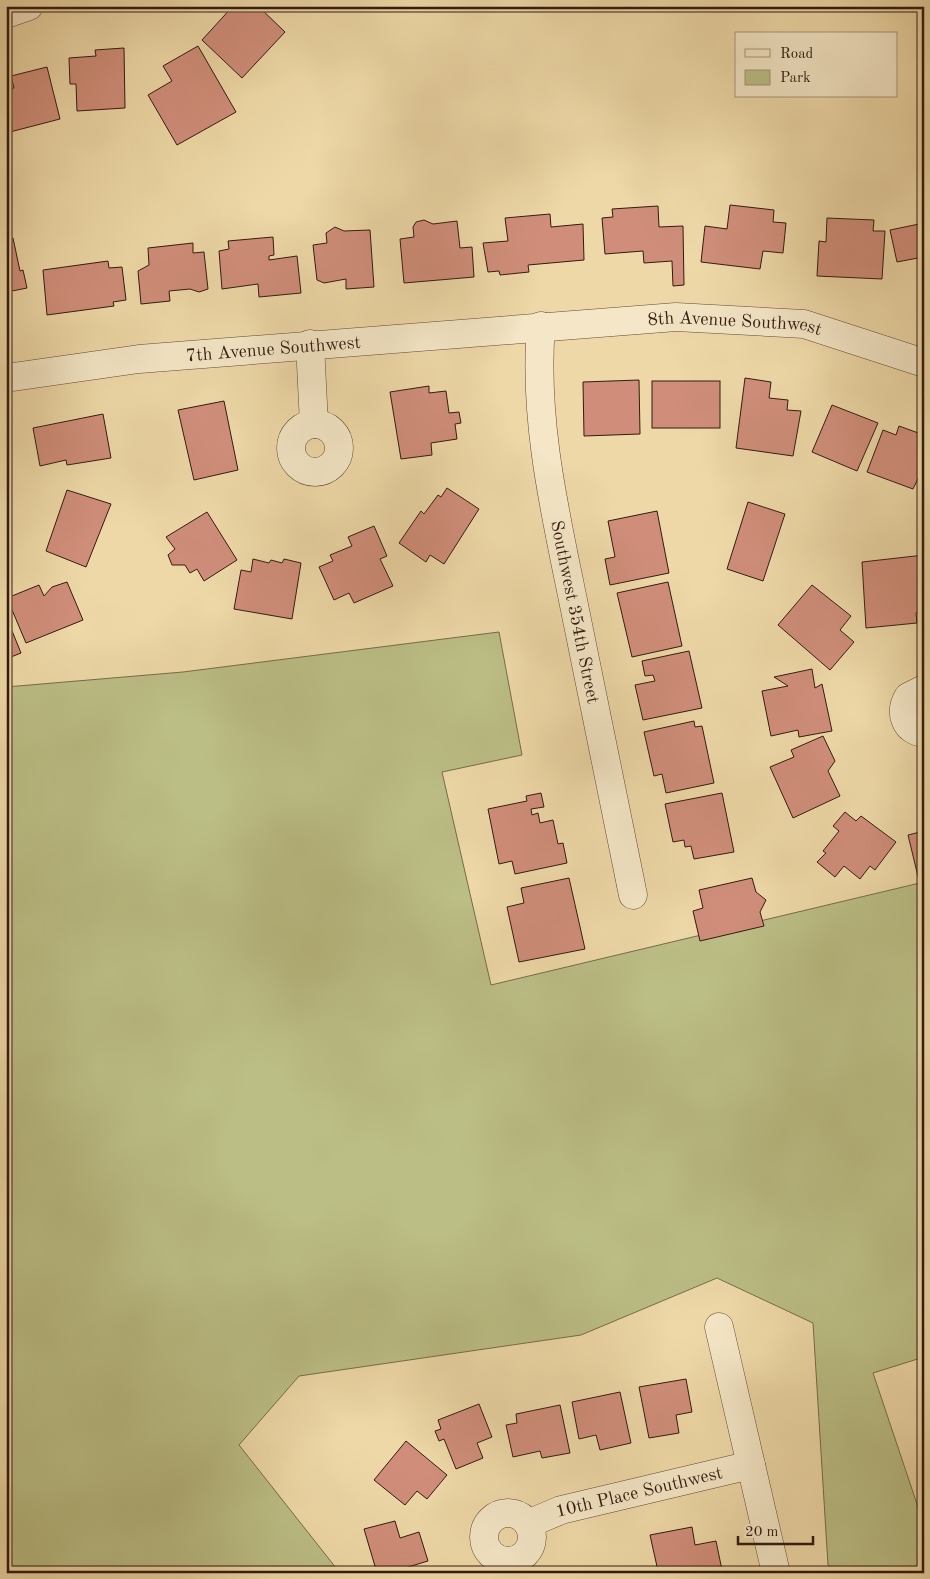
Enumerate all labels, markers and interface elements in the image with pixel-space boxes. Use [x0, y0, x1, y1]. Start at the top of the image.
legend [735, 32, 898, 98]
text: Road [780, 47, 814, 62]
text: Park [780, 71, 811, 86]
street label: 8th Avenue Southwest [647, 309, 824, 339]
street label: 7th Avenue Southwest [185, 334, 361, 365]
street label: Southwest 354th Street [547, 519, 602, 705]
street label: 10th Place Southwest [554, 1464, 724, 1521]
scale bar [738, 1514, 812, 1546]
text: 20 m [745, 1525, 779, 1540]

